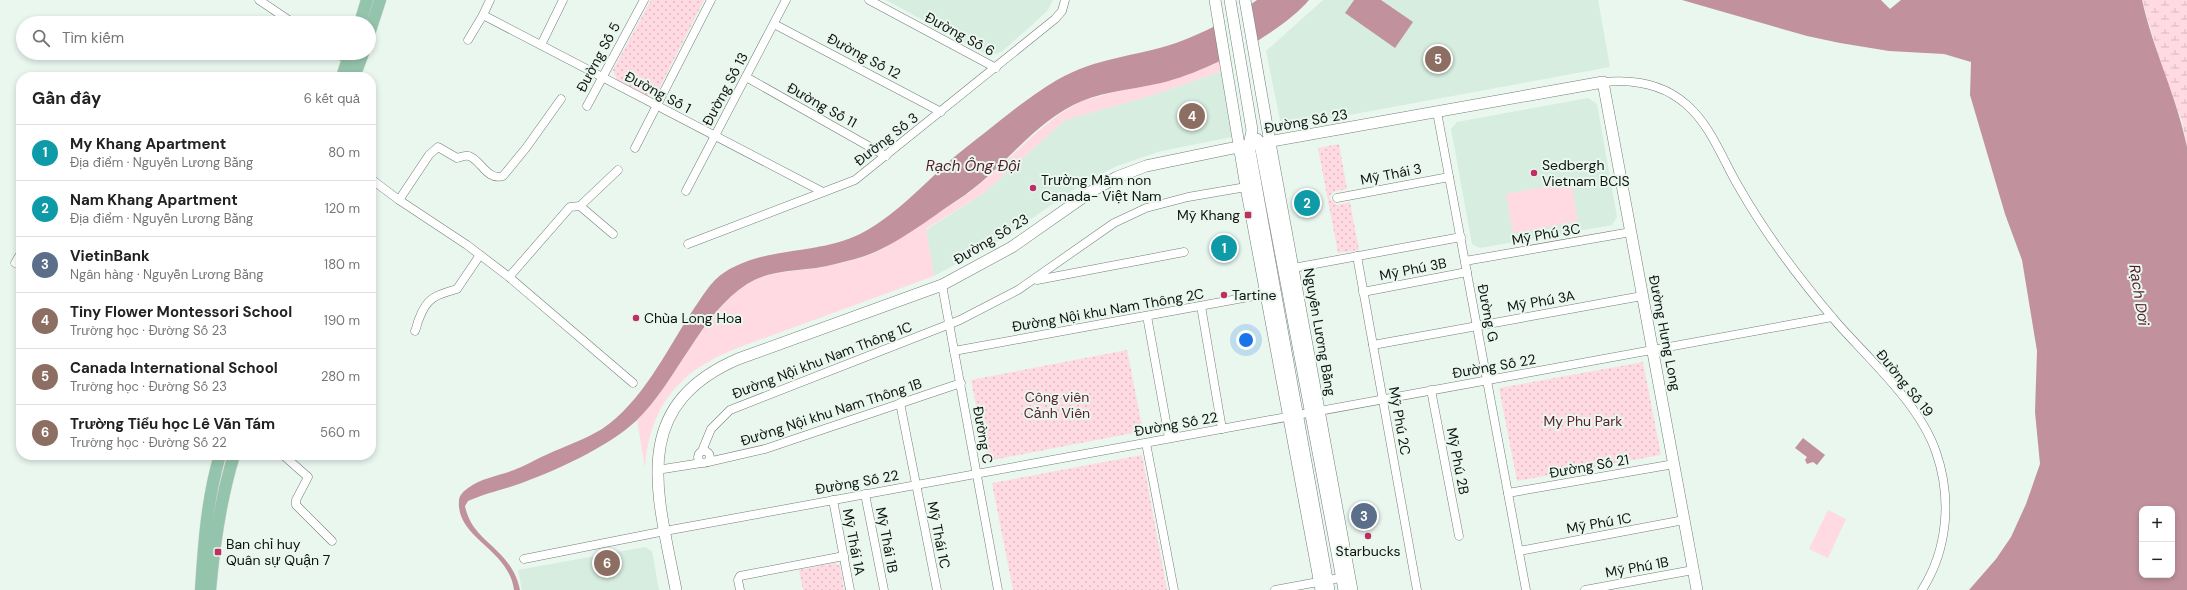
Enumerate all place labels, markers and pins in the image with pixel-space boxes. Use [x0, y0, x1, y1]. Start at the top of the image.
pin: 5 [1425, 44, 1451, 74]
pin: 4 [1179, 101, 1205, 131]
place label: Sedbergh Vietnam BCIS [1542, 156, 1630, 190]
marker: Sedbergh Vietnam BCIS [1529, 168, 1539, 178]
place label: Trường Mầm non Canada- Việt Nam [1041, 171, 1162, 205]
marker: Trường Mầm non Canada- Việt Nam [1028, 183, 1038, 193]
pin: 2 [1294, 188, 1320, 218]
place label: Mỹ Khang [1177, 206, 1240, 224]
marker: Mỹ Khang [1243, 210, 1253, 220]
pin: 1 [1211, 233, 1237, 263]
place label: Tartine [1232, 286, 1276, 304]
marker: Tartine [1219, 290, 1229, 300]
place label: Chùa Long Hoa [644, 309, 742, 327]
marker: Chùa Long Hoa [631, 313, 641, 323]
pin: 3 [1351, 501, 1377, 531]
marker: Starbucks [1363, 531, 1373, 541]
place label: Ban chỉ huy Quân sự Quận 7 [226, 535, 330, 569]
place label: Starbucks [1336, 542, 1400, 560]
marker: Ban chỉ huy Quân sự Quận 7 [213, 547, 223, 557]
pin: 6 [594, 548, 620, 578]

